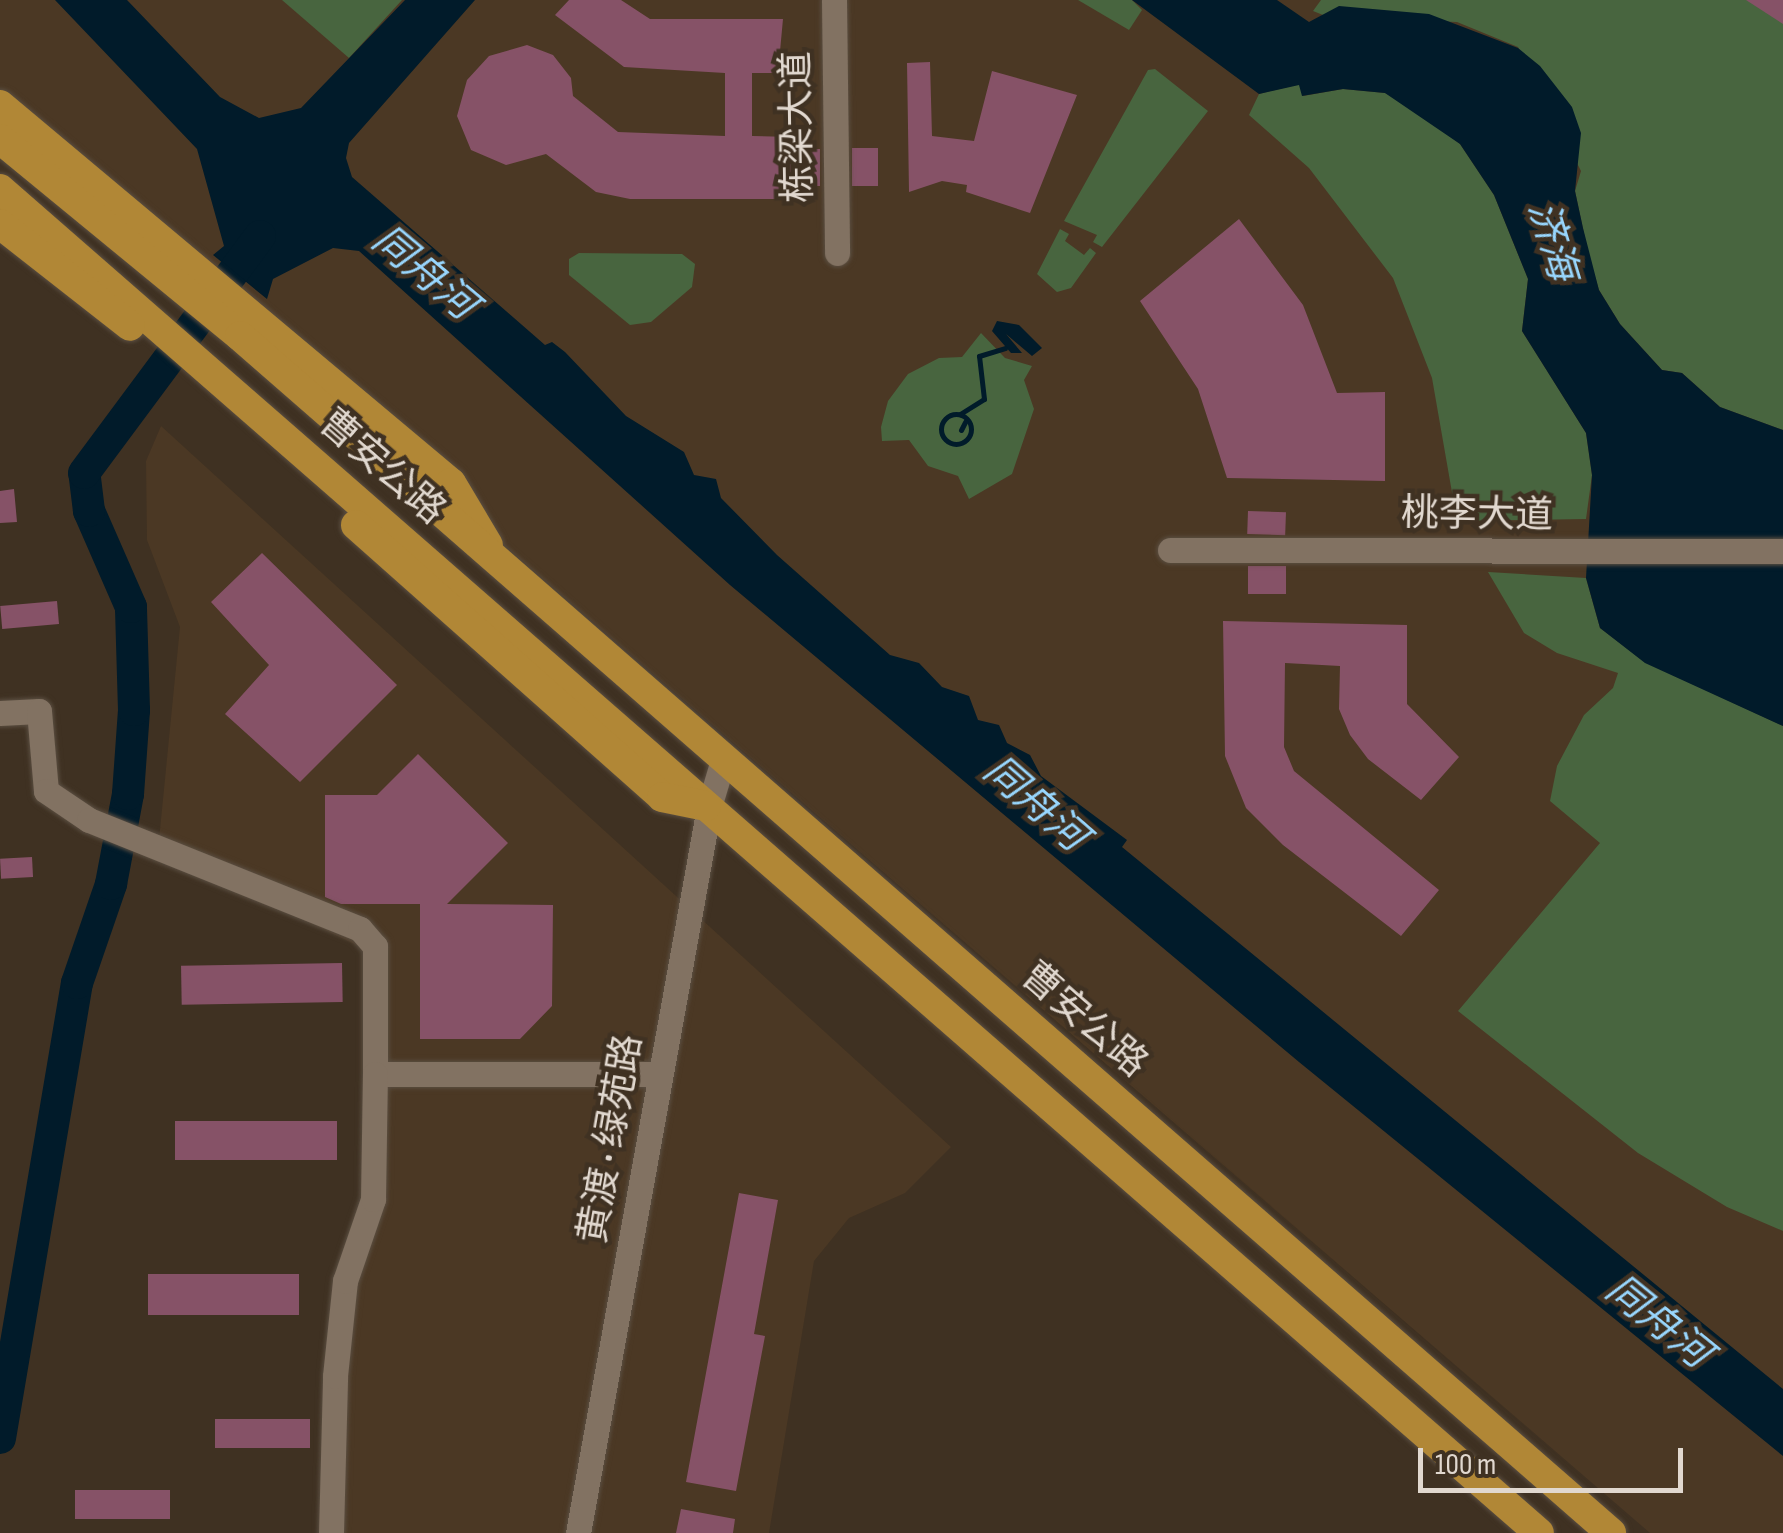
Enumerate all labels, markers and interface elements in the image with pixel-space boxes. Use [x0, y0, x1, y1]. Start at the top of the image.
street label: 栋梁大道 [774, 51, 822, 203]
water label: 济海 [1517, 196, 1587, 286]
water label: 同舟河 [363, 216, 485, 330]
street label: 曹安公路 [310, 400, 454, 534]
street label: 桃李大道 [1401, 491, 1553, 539]
water label: 同舟河 [974, 747, 1096, 861]
street label: 曹安公路 [1012, 953, 1156, 1087]
street label: 黄渡 • 绿苑路 [570, 1031, 652, 1247]
water label: 同舟河 [1596, 1266, 1720, 1378]
scale bar [1423, 1428, 1688, 1490]
text: 100 m [1435, 1447, 1496, 1483]

